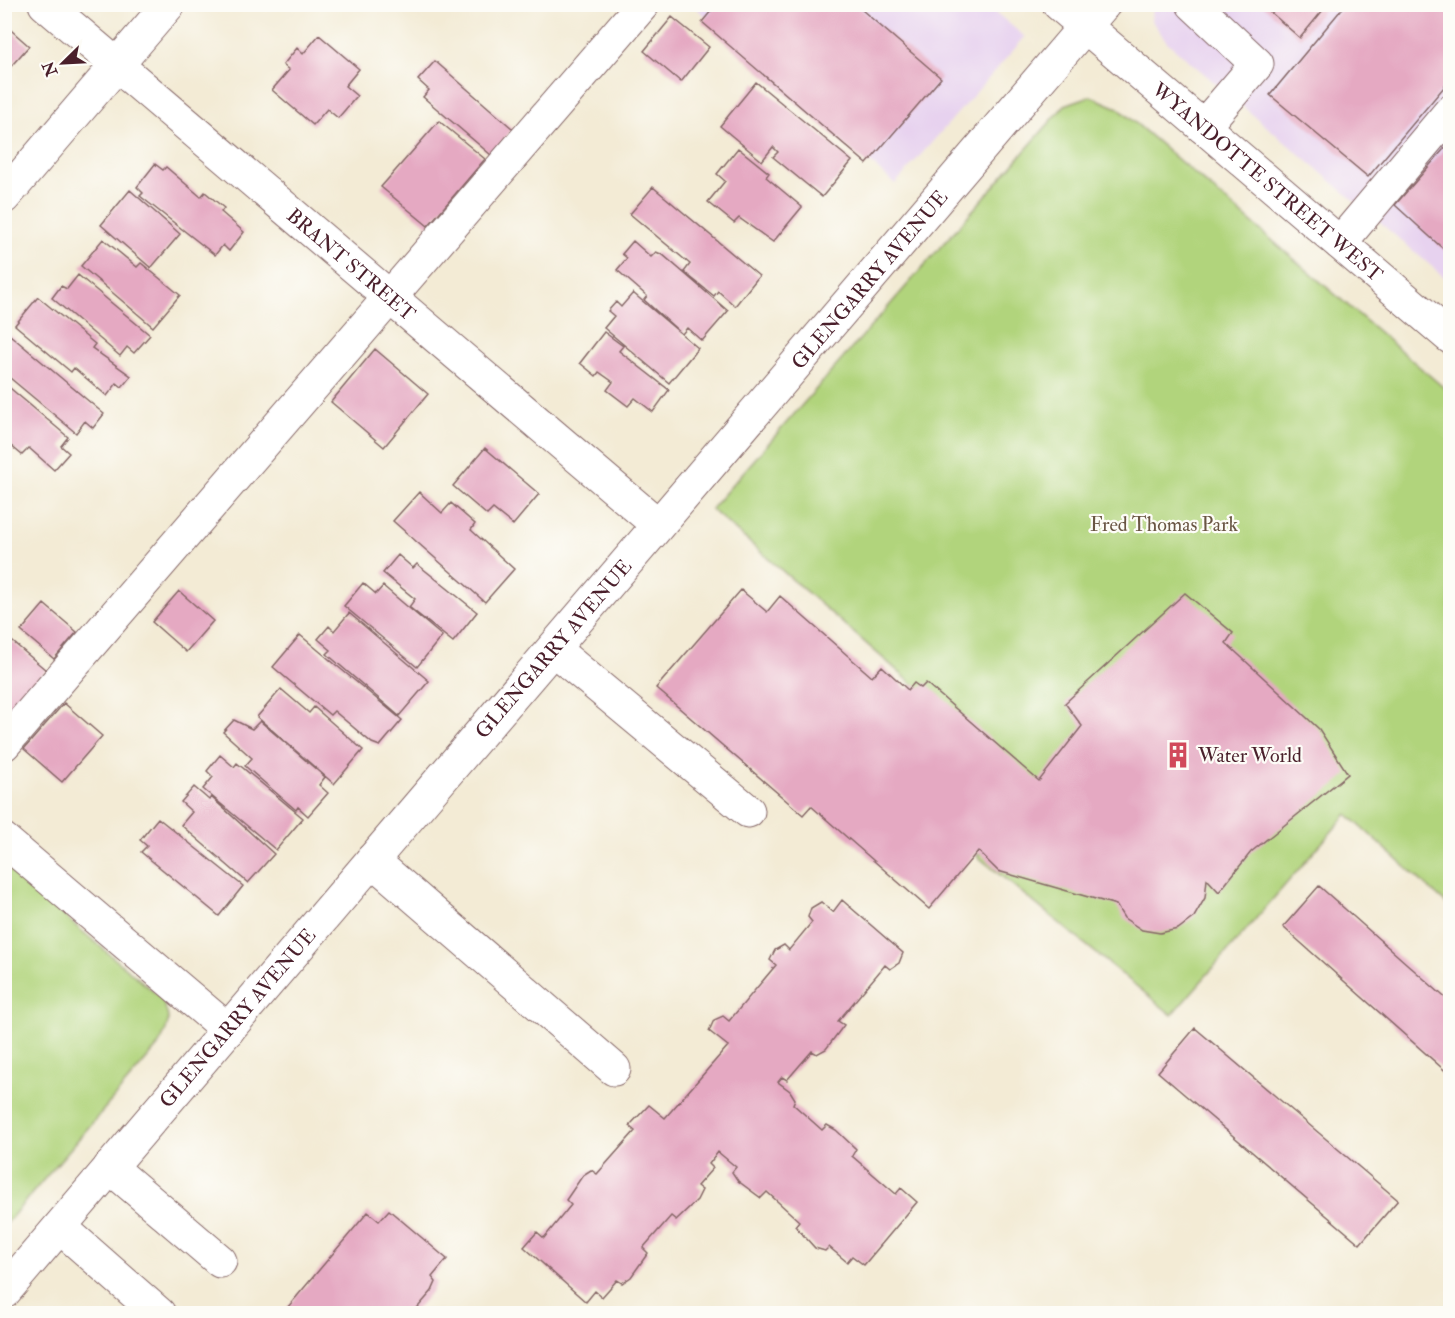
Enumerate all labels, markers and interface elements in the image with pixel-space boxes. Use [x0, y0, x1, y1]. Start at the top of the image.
north arrow [33, 33, 93, 93]
text: N [38, 57, 63, 80]
street label: WYANDOTTE STREET WEST [1146, 76, 1388, 287]
street label: GLENGARRY AVENUE [786, 185, 953, 374]
street label: BRANT STREET [282, 203, 421, 327]
park label: Fred Thomas Park [1090, 512, 1238, 537]
street label: GLENGARRY AVENUE [470, 554, 637, 744]
building icon: Water World [1163, 740, 1193, 770]
place label: Water World [1197, 743, 1302, 768]
street label: GLENGARRY AVENUE [154, 923, 321, 1113]

